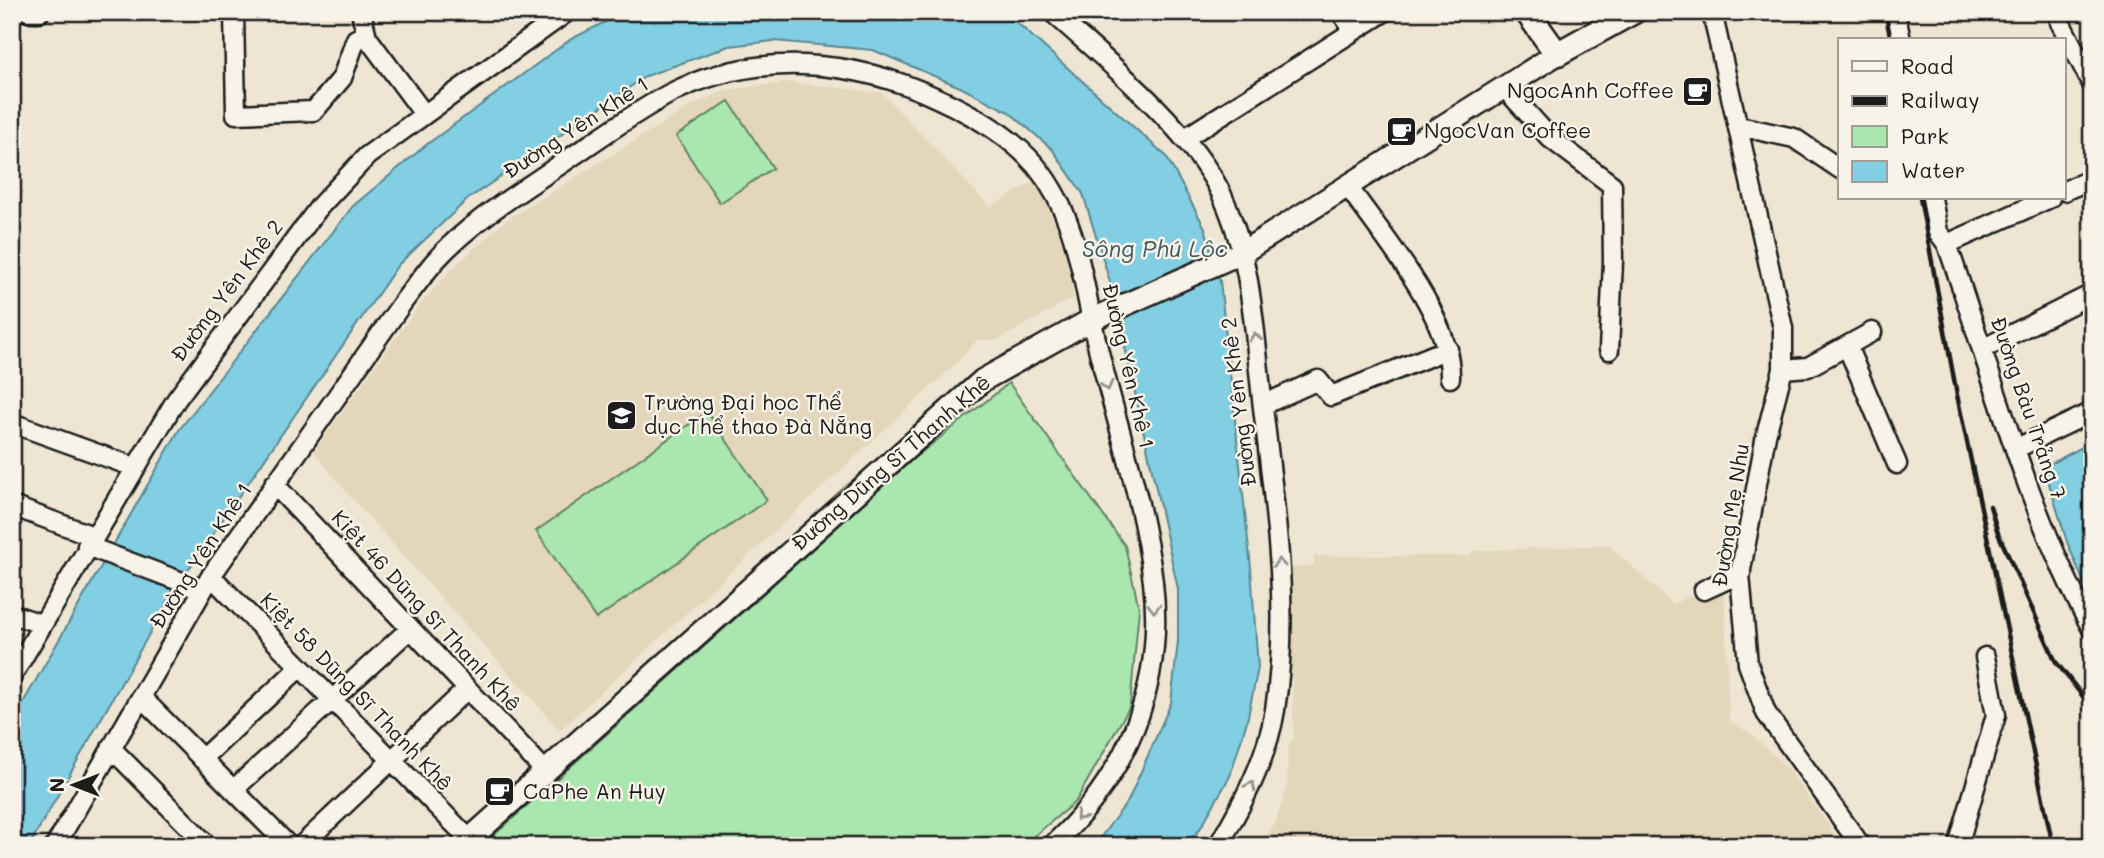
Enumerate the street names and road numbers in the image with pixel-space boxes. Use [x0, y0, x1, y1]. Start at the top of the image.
street label: Đường Yên Khê 1 [497, 70, 653, 184]
street label: Đường Yên Khê 2 [164, 214, 288, 366]
street label: Đường Yên Khê 1 [1097, 281, 1162, 451]
street label: Đường Bàu Trảng 7 [1985, 313, 2073, 502]
street label: Đường Yên Khê 2 [1214, 316, 1261, 489]
street label: Đường Dũng Sĩ Thanh Khê [785, 368, 995, 556]
street label: Đường Mẹ Nhu [1705, 441, 1754, 588]
street label: Đường Yên Khê 1 [143, 477, 257, 633]
street label: Kiệt 46 Dũng Sĩ Thanh Khê [327, 504, 528, 716]
street label: Kiệt 58 Dũng Sĩ Thanh Khê [255, 586, 459, 796]

